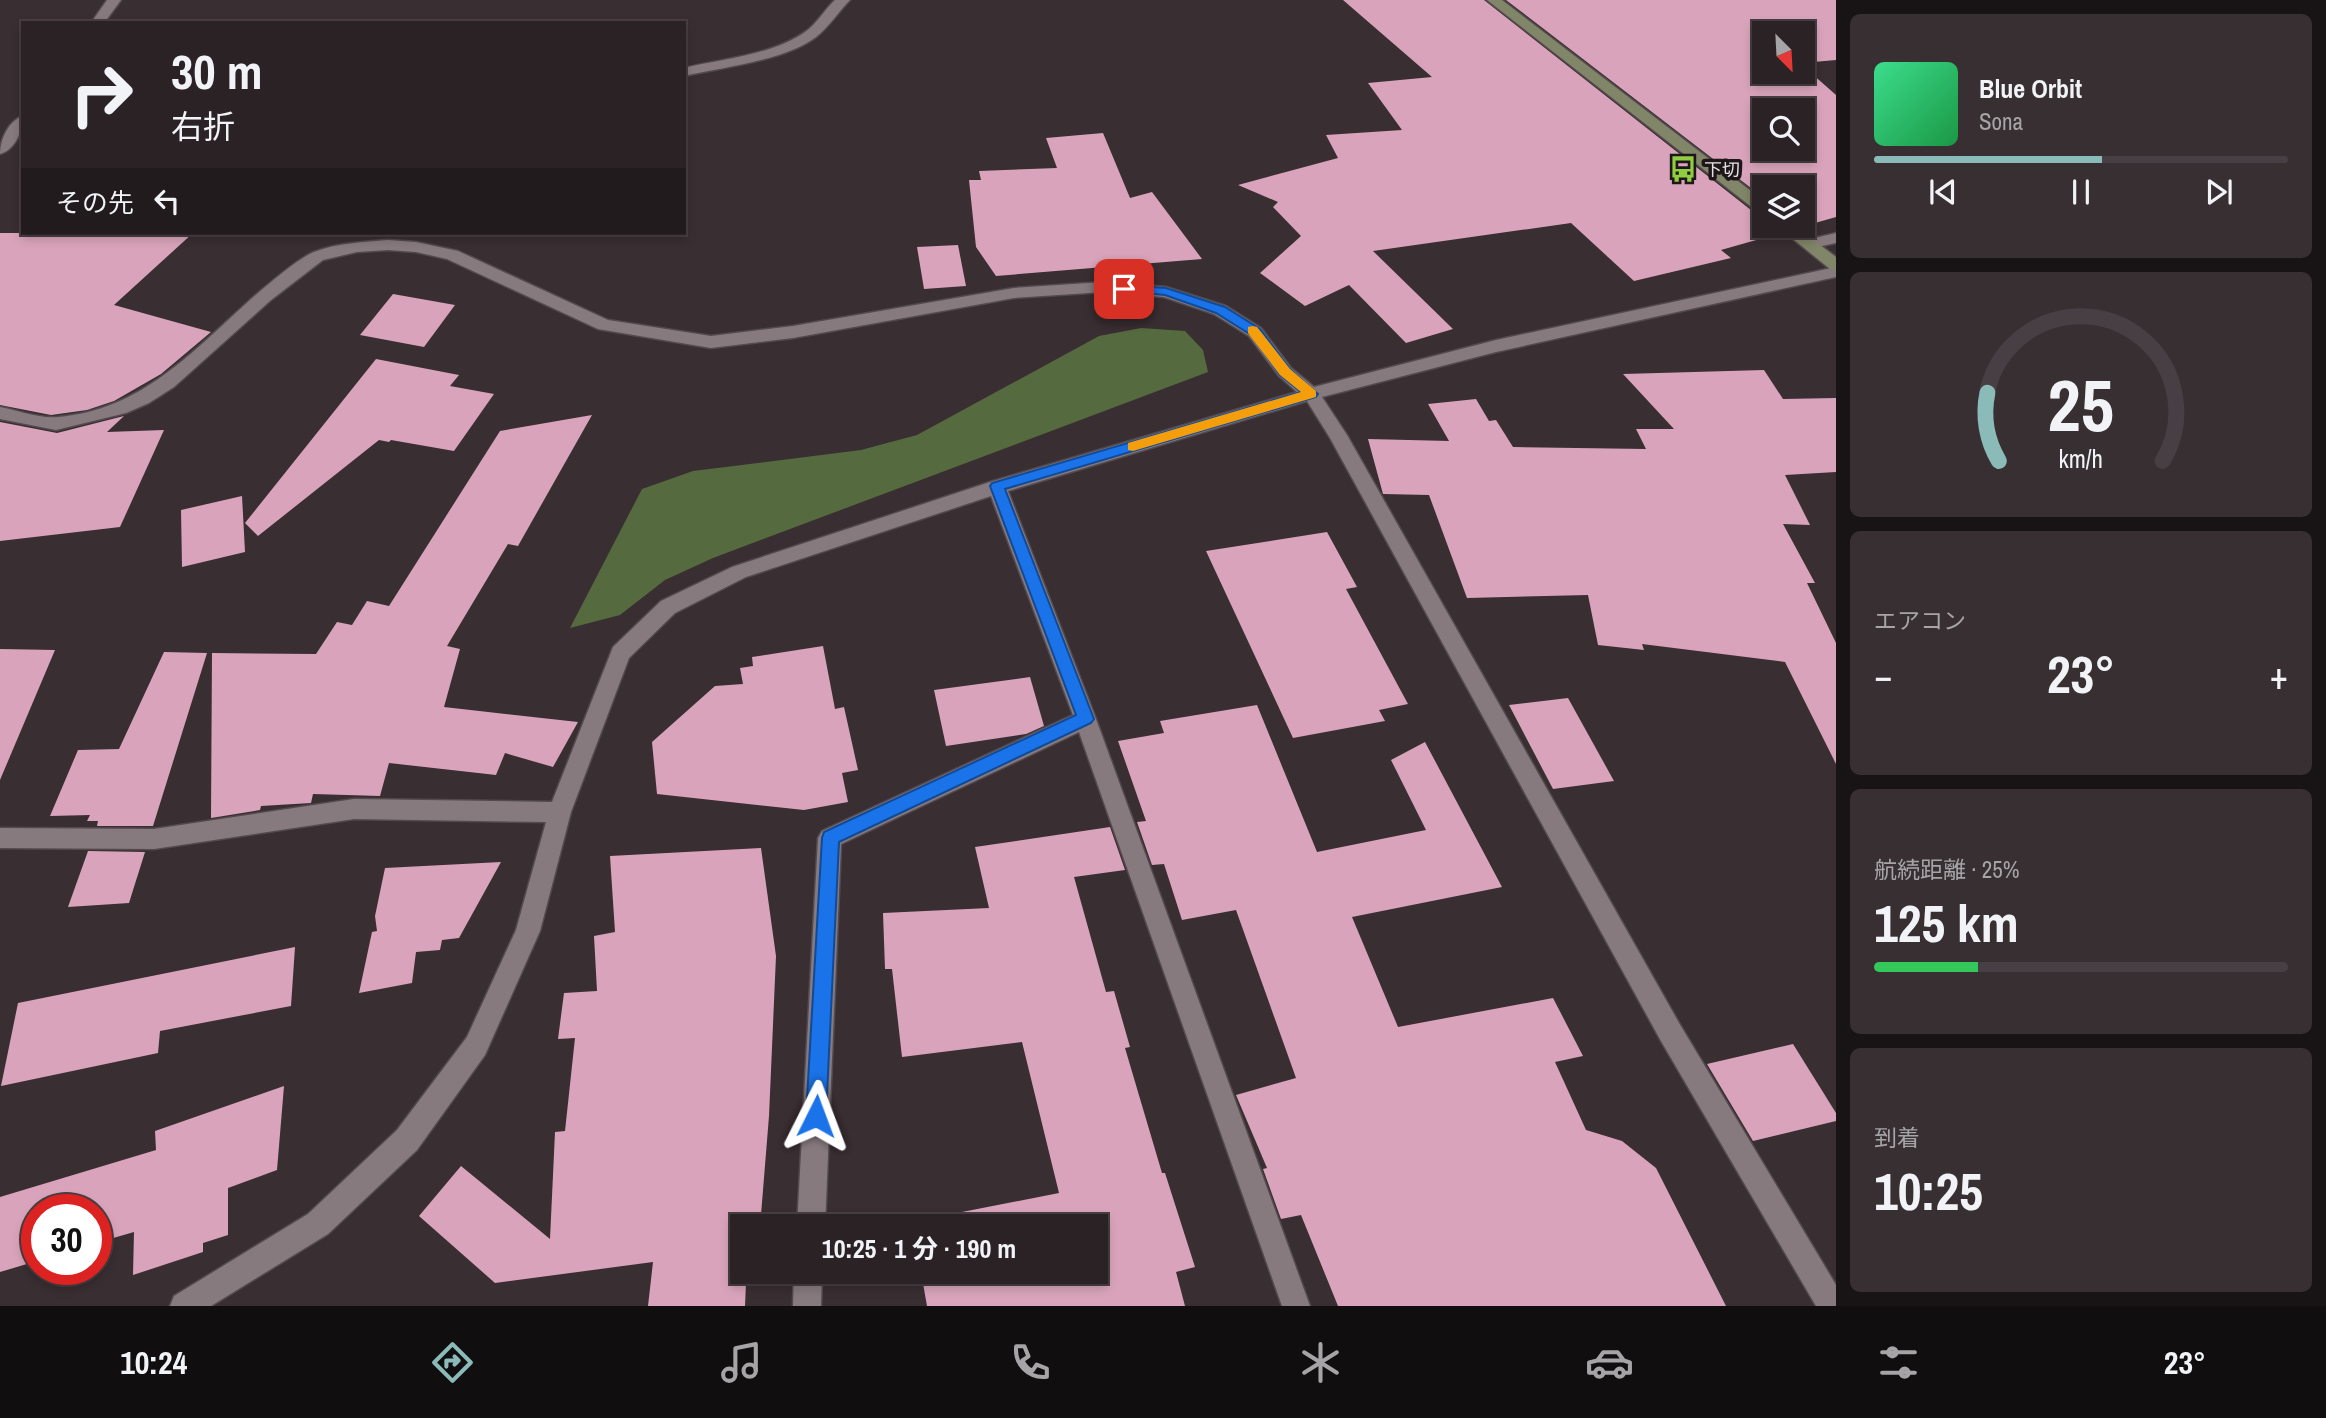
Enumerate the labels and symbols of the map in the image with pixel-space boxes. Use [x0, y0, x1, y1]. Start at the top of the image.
north arrow [1752, 21, 1815, 84]
bus stop icon: 下切 [1668, 154, 1698, 184]
place label: 下切 [1704, 157, 1740, 182]
pin [1094, 259, 1154, 319]
position arrow [779, 1079, 853, 1153]
speed limit sign: 30 [21, 1194, 112, 1285]

